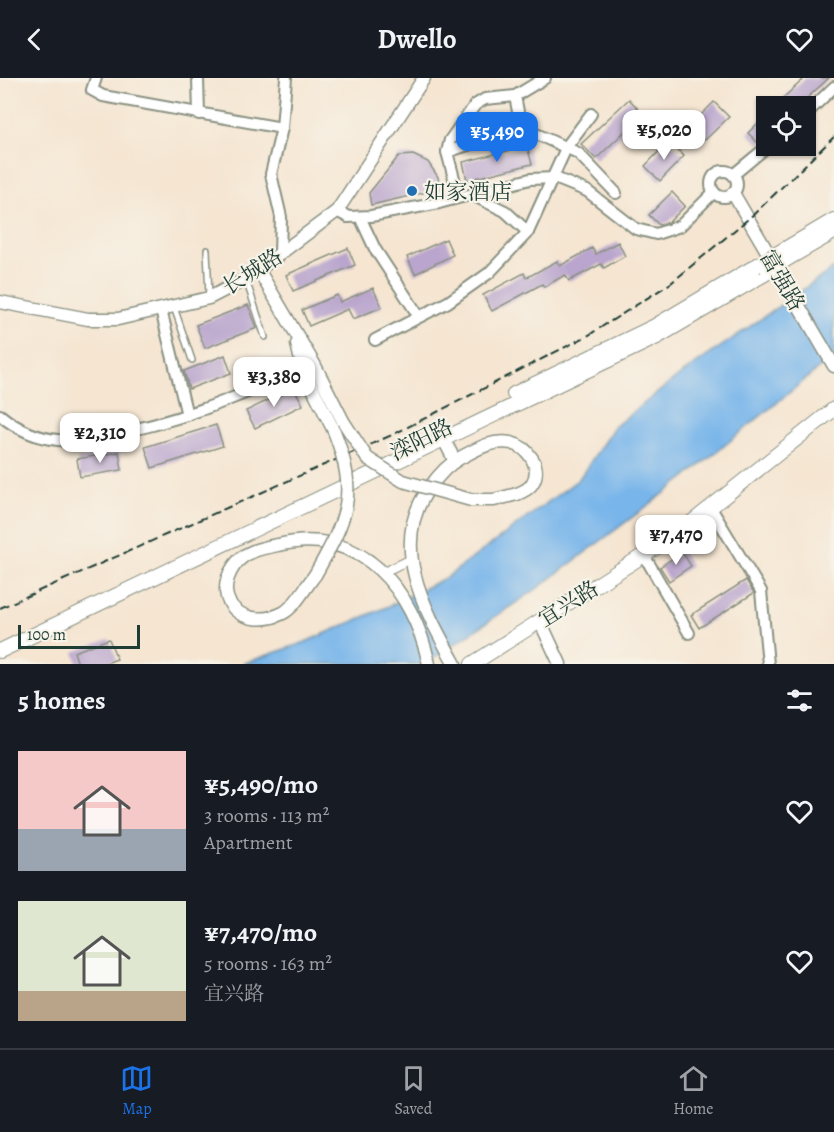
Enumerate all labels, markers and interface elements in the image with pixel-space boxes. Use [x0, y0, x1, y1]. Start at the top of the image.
text: Dwello [377, 21, 457, 57]
icon: back [18, 23, 51, 56]
icon: heart [783, 23, 816, 56]
map controls [756, 96, 816, 156]
button: locate [756, 96, 816, 156]
pin: ¥5,020 [615, 110, 713, 161]
pin: ¥5,490 [448, 112, 546, 163]
text: ¥5,020 [636, 116, 692, 143]
text: ¥5,490 [470, 118, 524, 145]
place label: 如家酒店 [424, 177, 512, 207]
marker: 如家酒店 [405, 184, 419, 198]
street label: 长城路 [217, 242, 288, 302]
street label: 富强路 [753, 244, 812, 317]
pin: ¥3,380 [225, 357, 323, 408]
text: ¥3,380 [247, 363, 301, 390]
street label: 滦阳路 [385, 412, 458, 468]
pin: ¥2,310 [51, 413, 149, 464]
text: ¥2,310 [74, 419, 126, 446]
pin: ¥7,470 [627, 515, 725, 566]
text: ¥7,470 [649, 521, 703, 548]
street label: 宜兴路 [533, 574, 604, 634]
scale bar [18, 622, 140, 650]
text: 100 m [27, 624, 66, 646]
text: 5 homes [18, 683, 106, 718]
icon: filters [783, 684, 816, 717]
text: ¥5,490/mo [204, 767, 318, 802]
icon: home [66, 775, 138, 847]
icon: heart [783, 795, 816, 828]
text: 3 rooms · 113 m² [204, 802, 329, 829]
text: Apartment [204, 829, 293, 856]
text: ¥7,470/mo [204, 915, 317, 950]
icon: home [66, 925, 138, 997]
icon: heart [783, 945, 816, 978]
text: 5 rooms · 163 m² [204, 950, 332, 977]
text: 宜兴路 [204, 980, 264, 1007]
tab: Map [120, 1062, 153, 1120]
tab: Saved [394, 1062, 432, 1120]
tab: Home [673, 1062, 714, 1120]

